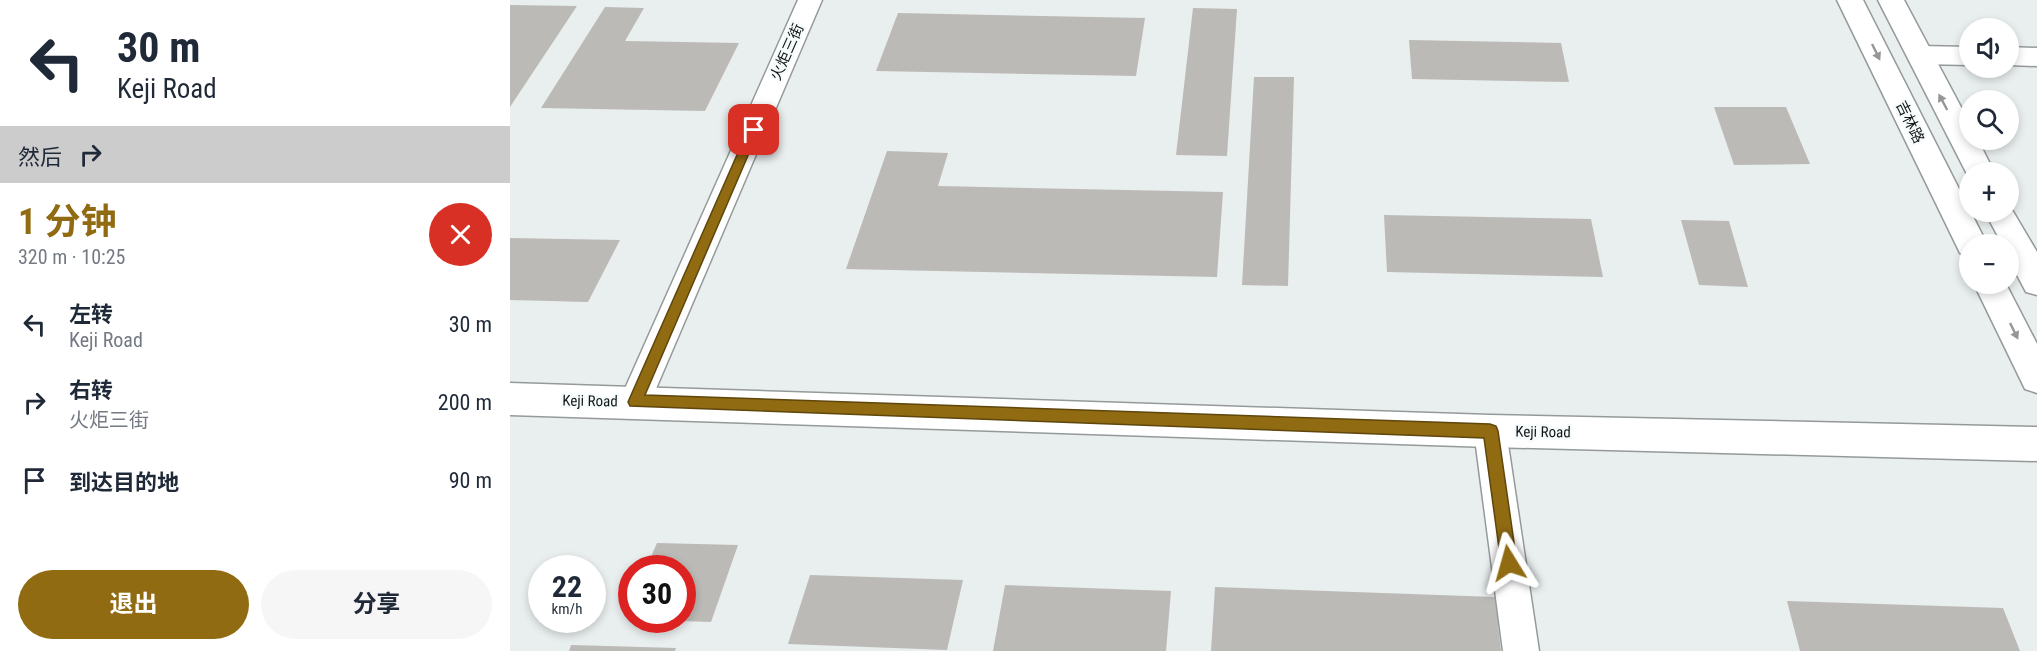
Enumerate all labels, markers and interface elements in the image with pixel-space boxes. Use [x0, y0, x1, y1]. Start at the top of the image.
map controls [1959, 18, 2019, 294]
button: sound [1959, 18, 2019, 78]
street label: 火炬三街 [767, 21, 807, 83]
text: 30 m [117, 23, 200, 72]
icon: left [18, 24, 96, 102]
one-way arrow [1871, 44, 1880, 61]
text: Keji Road [117, 73, 217, 105]
button: search [1959, 90, 2019, 150]
one-way arrow [1938, 93, 1948, 110]
street label: 吉林路 [1892, 98, 1928, 146]
pin [728, 104, 779, 155]
icon: arrive [737, 113, 770, 146]
icon: right [74, 138, 107, 171]
text: 然后 [18, 145, 62, 170]
button: + [1959, 162, 2019, 222]
text: 1 分钟 [18, 201, 117, 243]
button: close [429, 203, 492, 266]
button: − [1959, 234, 2019, 294]
text: 320 m · 10:25 [18, 245, 125, 269]
text: 左转 [69, 302, 113, 327]
icon: left [18, 308, 51, 341]
text: 30 m [449, 312, 492, 337]
one-way arrow [2009, 322, 2018, 339]
text: Keji Road [69, 328, 143, 352]
text: 右转 [69, 378, 113, 403]
icon: right [18, 386, 51, 419]
text: 200 m [438, 390, 492, 415]
street label: Keji Road [562, 392, 618, 410]
text: 火炬三街 [69, 408, 149, 432]
street label: Keji Road [1515, 423, 1571, 441]
icon: arrive [18, 464, 51, 497]
text: 90 m [449, 468, 492, 493]
text: 到达目的地 [69, 470, 179, 495]
position arrow [1477, 531, 1541, 595]
speed limit sign: 30 [618, 555, 696, 633]
text: 22 [552, 569, 582, 604]
button: 退出 [18, 570, 249, 639]
button: 分享 [261, 570, 492, 639]
text: km/h [552, 600, 582, 618]

